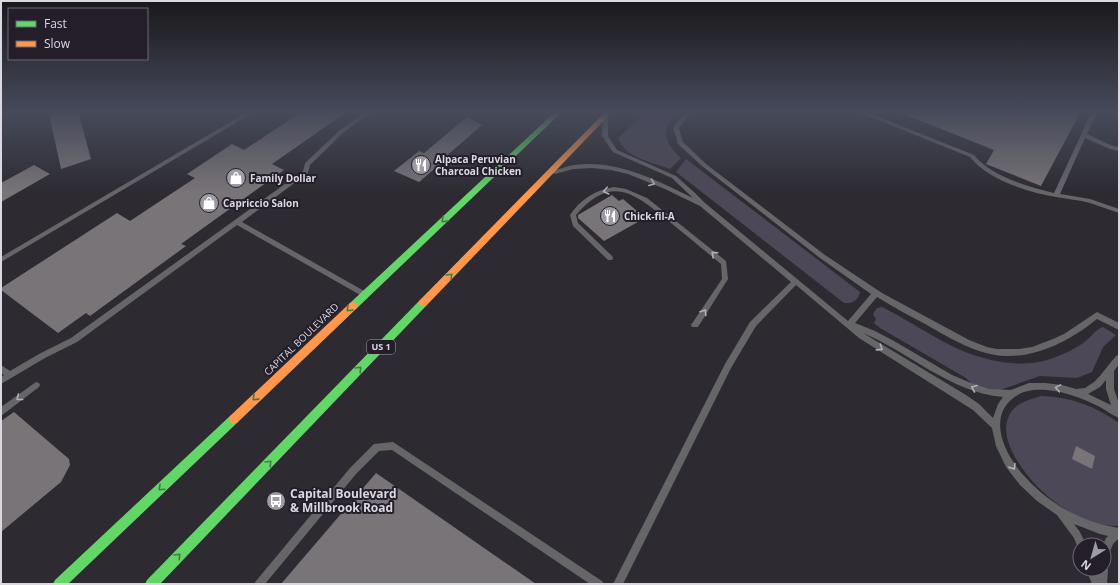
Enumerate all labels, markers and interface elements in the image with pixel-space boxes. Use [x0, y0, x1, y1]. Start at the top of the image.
legend [8, 8, 148, 60]
text: Fast [44, 15, 67, 32]
text: Slow [44, 35, 71, 52]
place label: Alpaca Peruvian Charcoal Chicken [435, 152, 521, 178]
restaurant icon: Alpaca Peruvian Charcoal Chicken [410, 154, 432, 176]
shop icon: Family Dollar [225, 167, 247, 189]
place label: Family Dollar [250, 171, 316, 185]
one-way arrow [649, 178, 656, 186]
one-way arrow [602, 186, 609, 194]
shop icon: Capriccio Salon [198, 192, 220, 214]
place label: Capriccio Salon [223, 196, 299, 210]
restaurant icon: Chick-fil-A [599, 205, 621, 227]
place label: Chick-fil-A [624, 209, 675, 223]
one-way arrow [441, 215, 449, 223]
one-way arrow [711, 252, 718, 259]
one-way arrow [445, 273, 453, 281]
street label: CAPITAL BOULEVARD [260, 300, 342, 378]
one-way arrow [346, 304, 354, 312]
one-way arrow [699, 310, 706, 317]
road number: US 1 [367, 340, 395, 354]
one-way arrow [876, 343, 883, 350]
one-way arrow [354, 366, 362, 374]
one-way arrow [1055, 384, 1061, 393]
one-way arrow [970, 385, 977, 393]
one-way arrow [16, 394, 23, 401]
one-way arrow [252, 394, 260, 401]
one-way arrow [264, 460, 272, 468]
one-way arrow [1008, 463, 1015, 470]
one-way arrow [158, 483, 166, 491]
place label: Capital Boulevard & Millbrook Road [290, 485, 397, 516]
bus stop icon: Capital Boulevard & Millbrook Road [265, 490, 287, 512]
north arrow [1072, 537, 1112, 577]
one-way arrow [173, 553, 181, 561]
text: N [1078, 557, 1094, 574]

